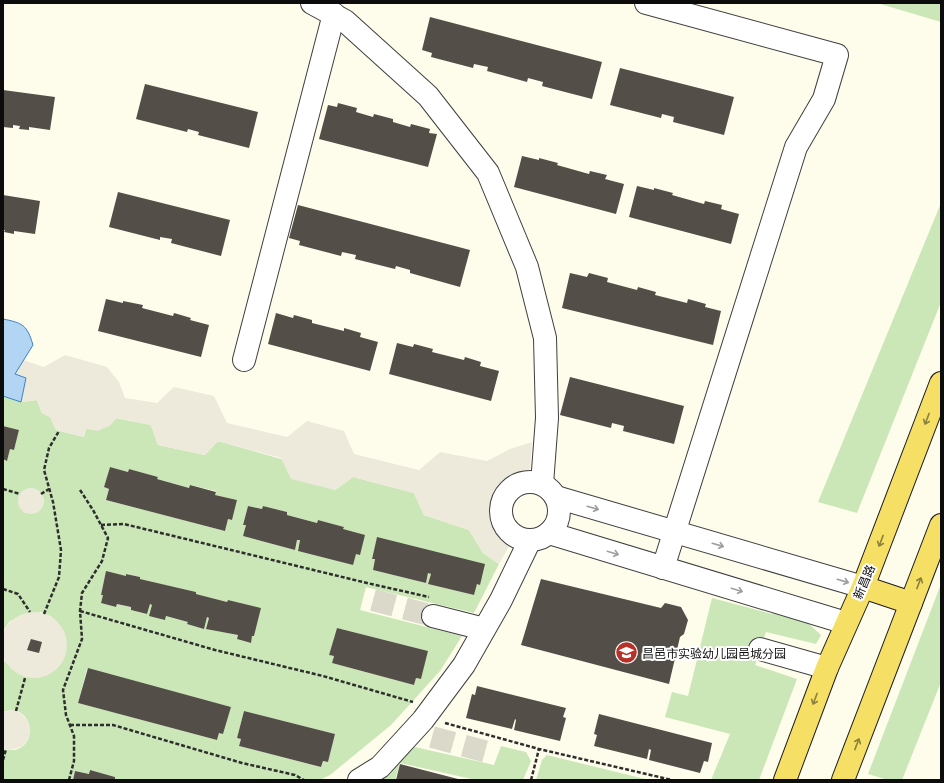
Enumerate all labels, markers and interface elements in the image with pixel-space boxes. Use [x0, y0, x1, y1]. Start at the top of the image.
one-way arrow [923, 413, 931, 425]
one-way arrow [586, 505, 599, 512]
one-way arrow [876, 534, 884, 546]
one-way arrow [711, 542, 724, 549]
one-way arrow [606, 550, 619, 557]
street label: 新昌路 [850, 562, 878, 602]
one-way arrow [915, 577, 923, 589]
one-way arrow [836, 578, 849, 585]
one-way arrow [731, 587, 744, 594]
school or university icon: 昌邑市实验幼儿园邑城分园 [614, 640, 640, 666]
place label: 昌邑市实验幼儿园邑城分园 [642, 646, 786, 661]
one-way arrow [811, 693, 819, 705]
one-way arrow [854, 738, 862, 750]

